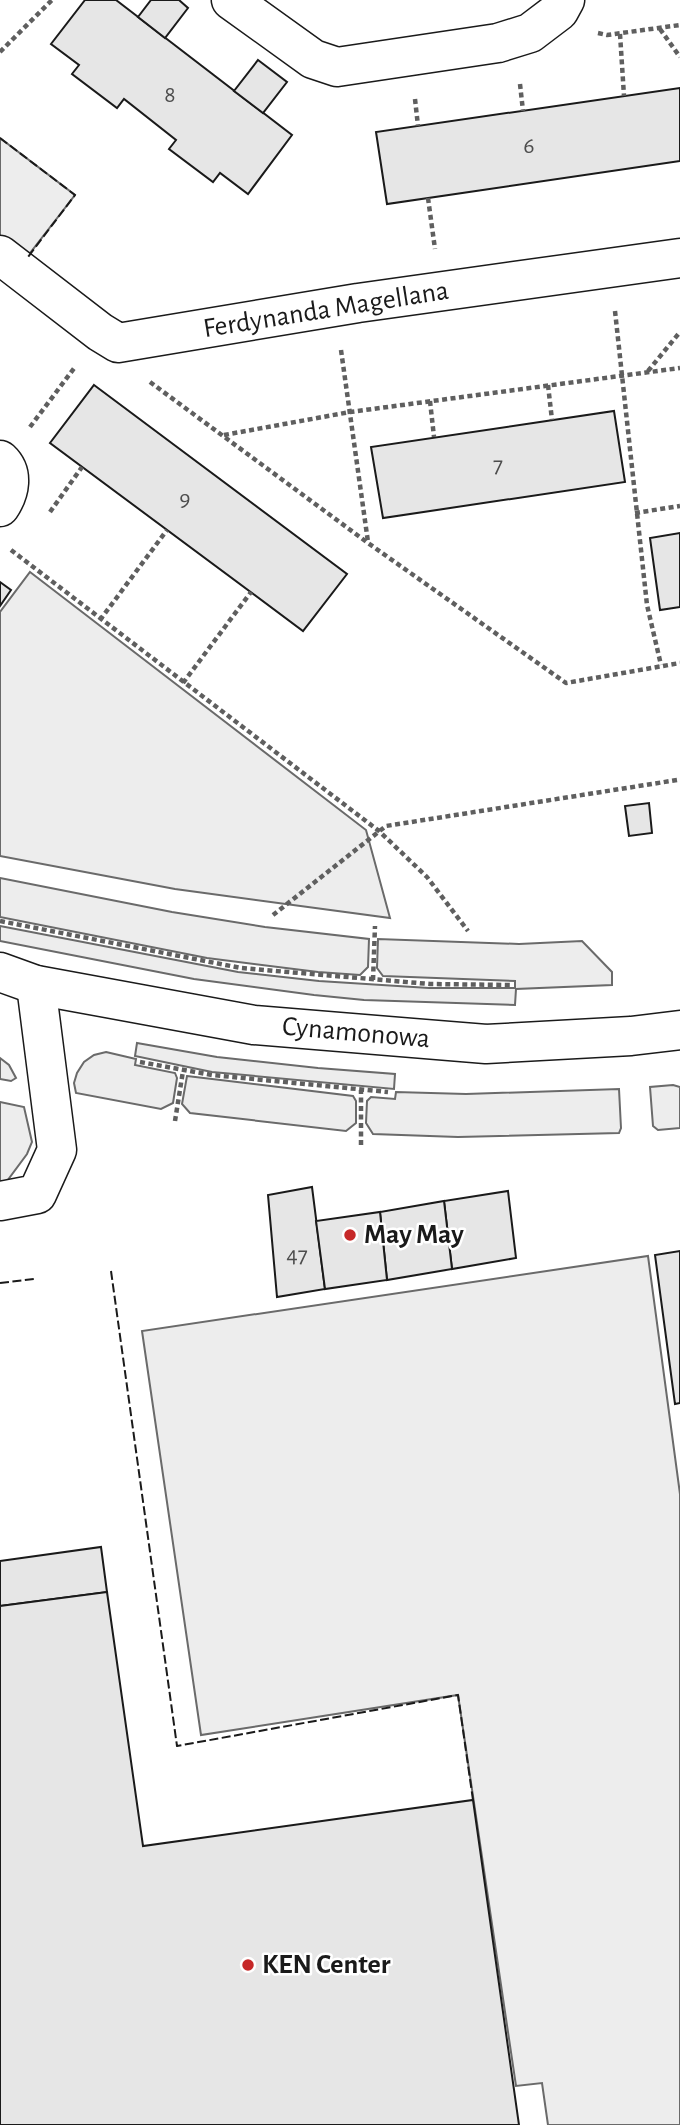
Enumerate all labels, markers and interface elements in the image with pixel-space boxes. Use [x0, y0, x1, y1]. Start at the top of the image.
house number: 8 [164, 83, 176, 107]
house number: 6 [523, 134, 535, 158]
street label: Ferdynanda Magellana [201, 277, 451, 343]
house number: 7 [493, 453, 503, 477]
house number: 9 [179, 487, 191, 511]
street label: Cynamonowa [281, 1013, 431, 1053]
place label: May May [364, 1221, 464, 1249]
marker: May May [342, 1227, 358, 1243]
house number: 47 [286, 1243, 308, 1267]
place label: KEN Center [262, 1951, 391, 1979]
marker: KEN Center [240, 1957, 256, 1973]

